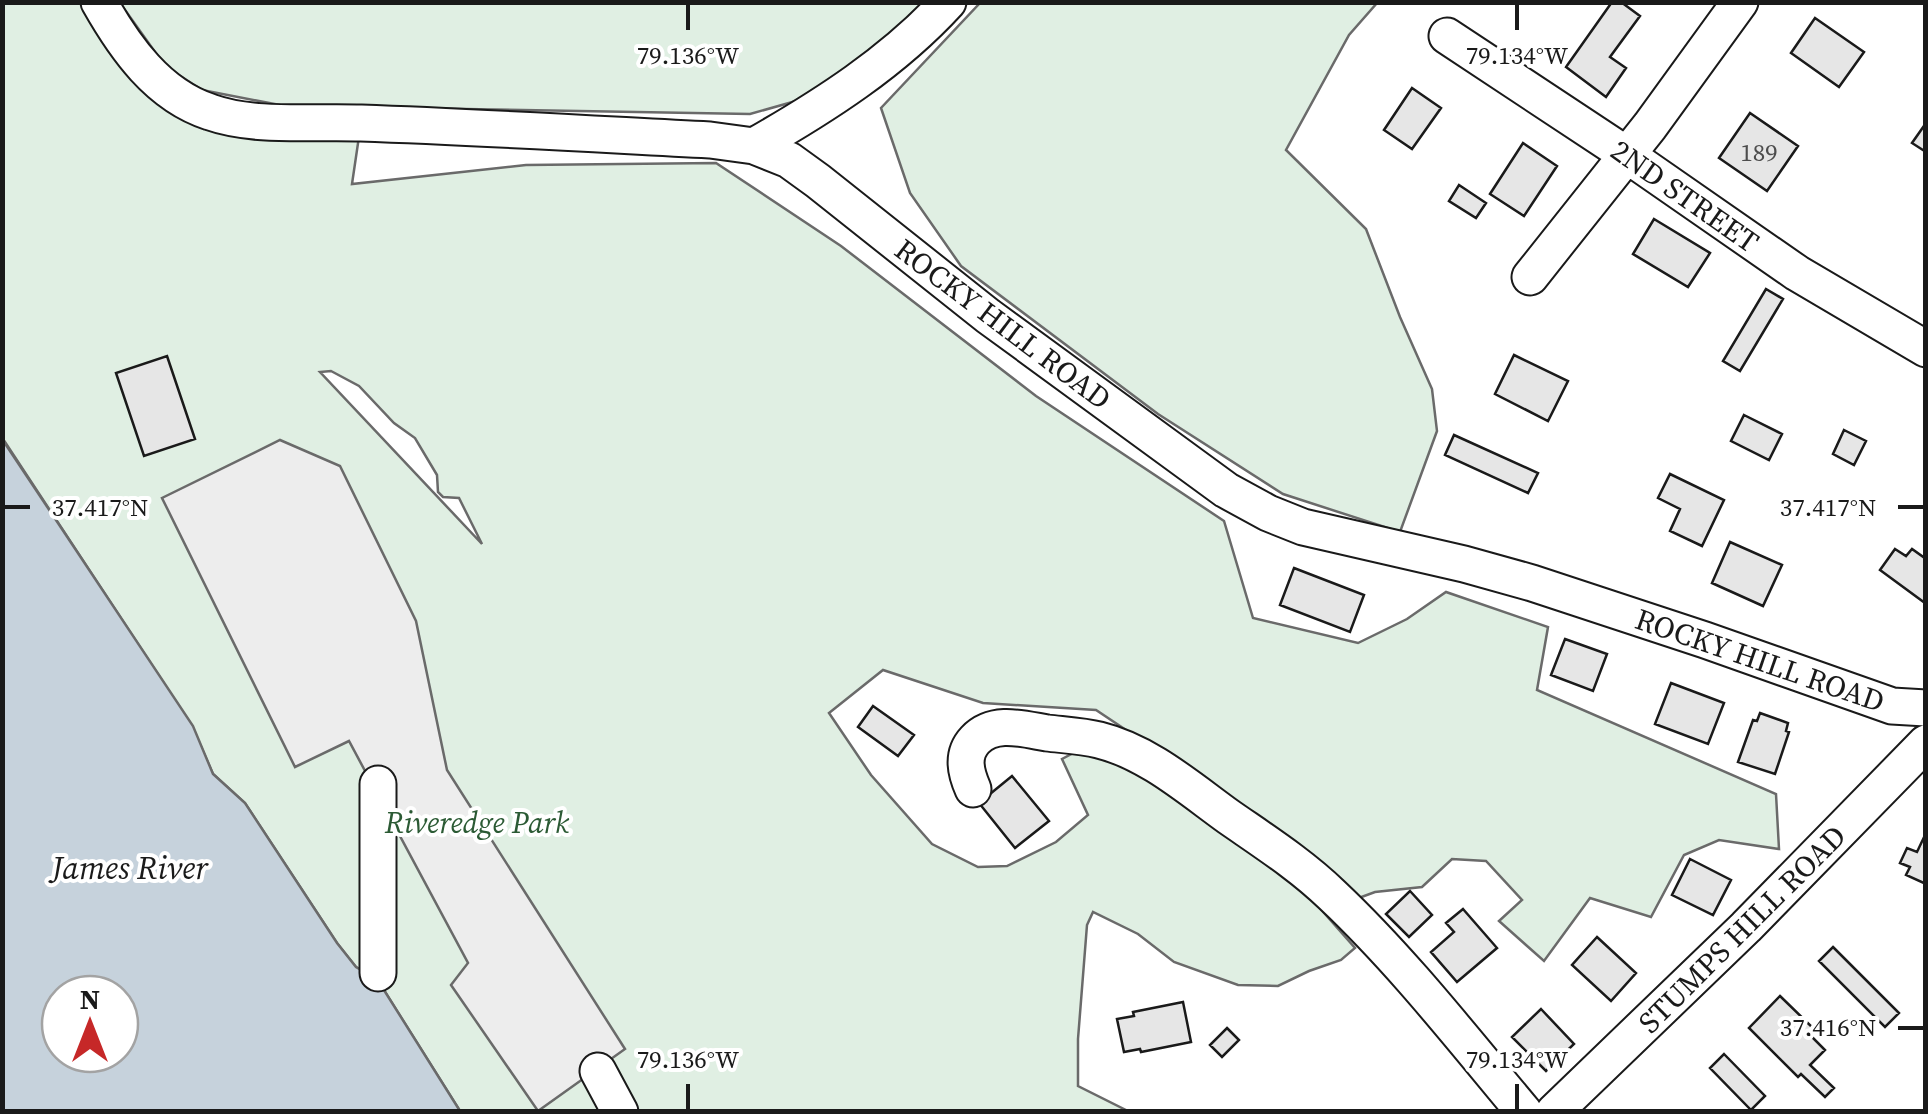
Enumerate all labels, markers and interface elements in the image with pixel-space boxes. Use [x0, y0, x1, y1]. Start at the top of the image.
text: 79.136°W [637, 38, 739, 72]
text: 79.134°W [1466, 38, 1568, 72]
street label: 2ND STREET [1603, 130, 1767, 262]
house number: 189 [1740, 135, 1778, 169]
street label: ROCKY HILL ROAD [886, 229, 1120, 419]
text: 37.417°N [52, 490, 148, 524]
text: 37.417°N [1780, 490, 1876, 524]
street label: ROCKY HILL ROAD [1630, 598, 1890, 722]
park label: Riveredge Park [384, 802, 570, 843]
street label: STUMPS HILL ROAD [1629, 816, 1855, 1042]
water label: James River [48, 846, 209, 890]
north arrow [40, 974, 140, 1074]
text: N [80, 980, 100, 1018]
text: 37.416°N [1780, 1010, 1876, 1044]
text: 79.136°W [637, 1042, 739, 1076]
text: 79.134°W [1466, 1042, 1568, 1076]

